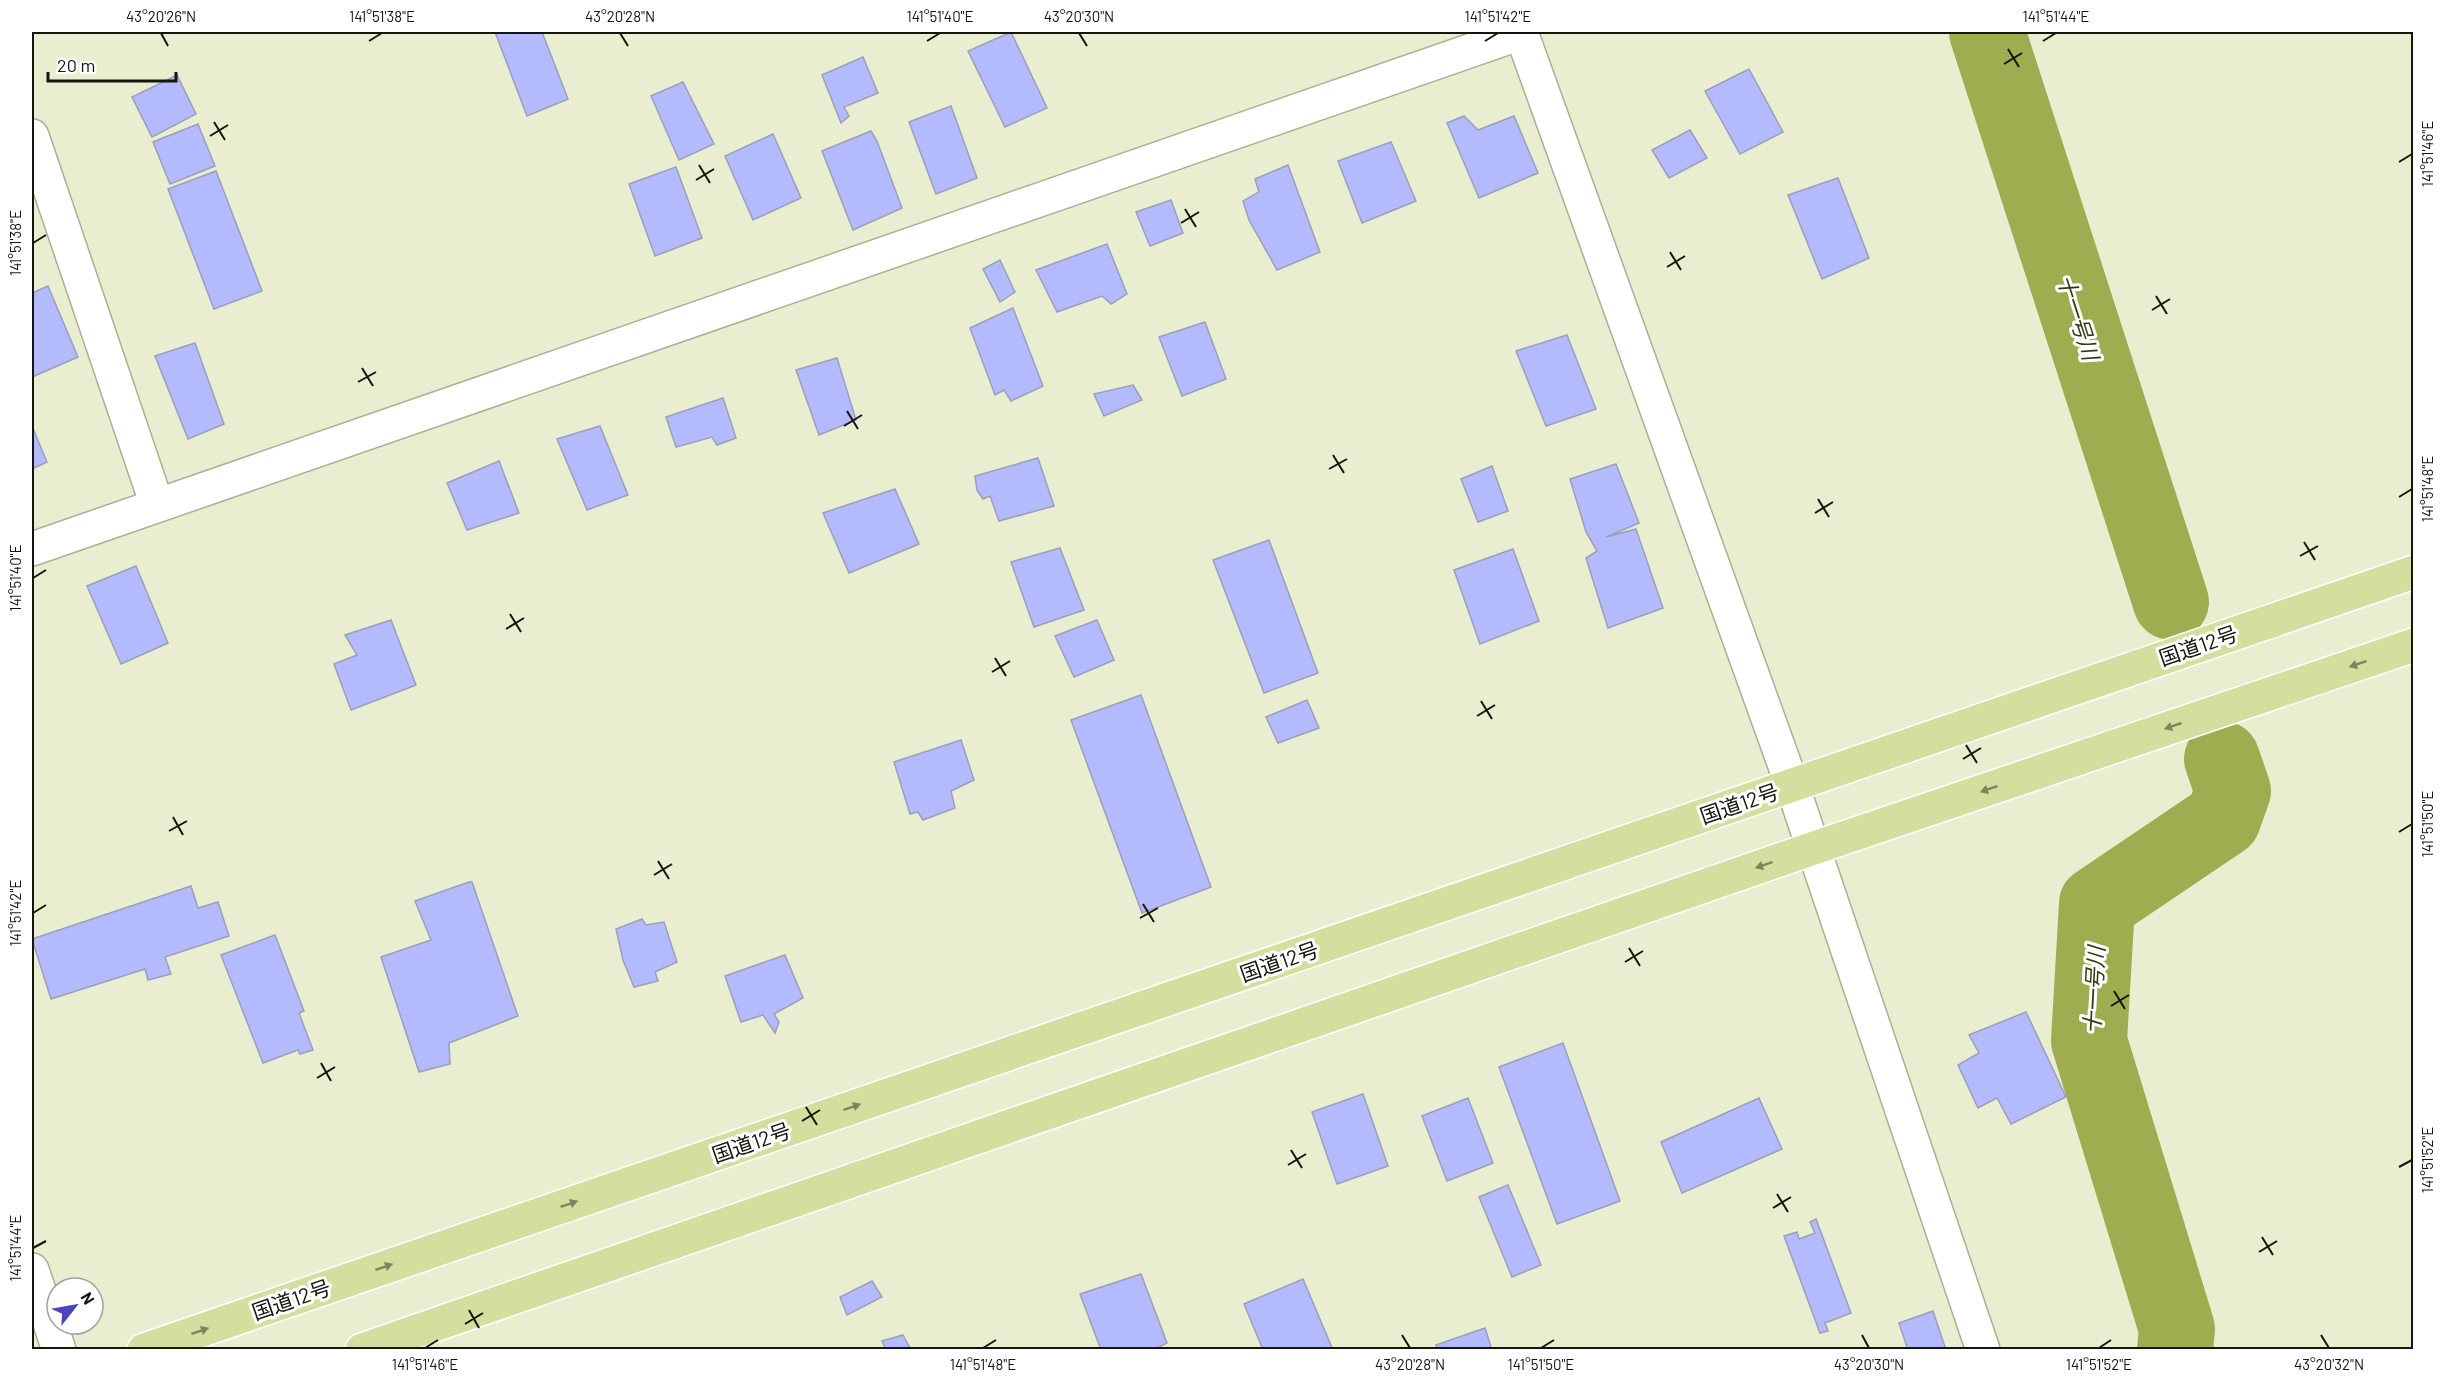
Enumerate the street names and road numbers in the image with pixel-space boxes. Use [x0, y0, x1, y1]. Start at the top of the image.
street label: 国道12号 [2155, 620, 2241, 670]
street label: 国道12号 [1696, 778, 1782, 828]
street label: 国道12号 [1236, 936, 1322, 986]
street label: 国道12号 [708, 1117, 794, 1167]
street label: 国道12号 [248, 1274, 334, 1324]

